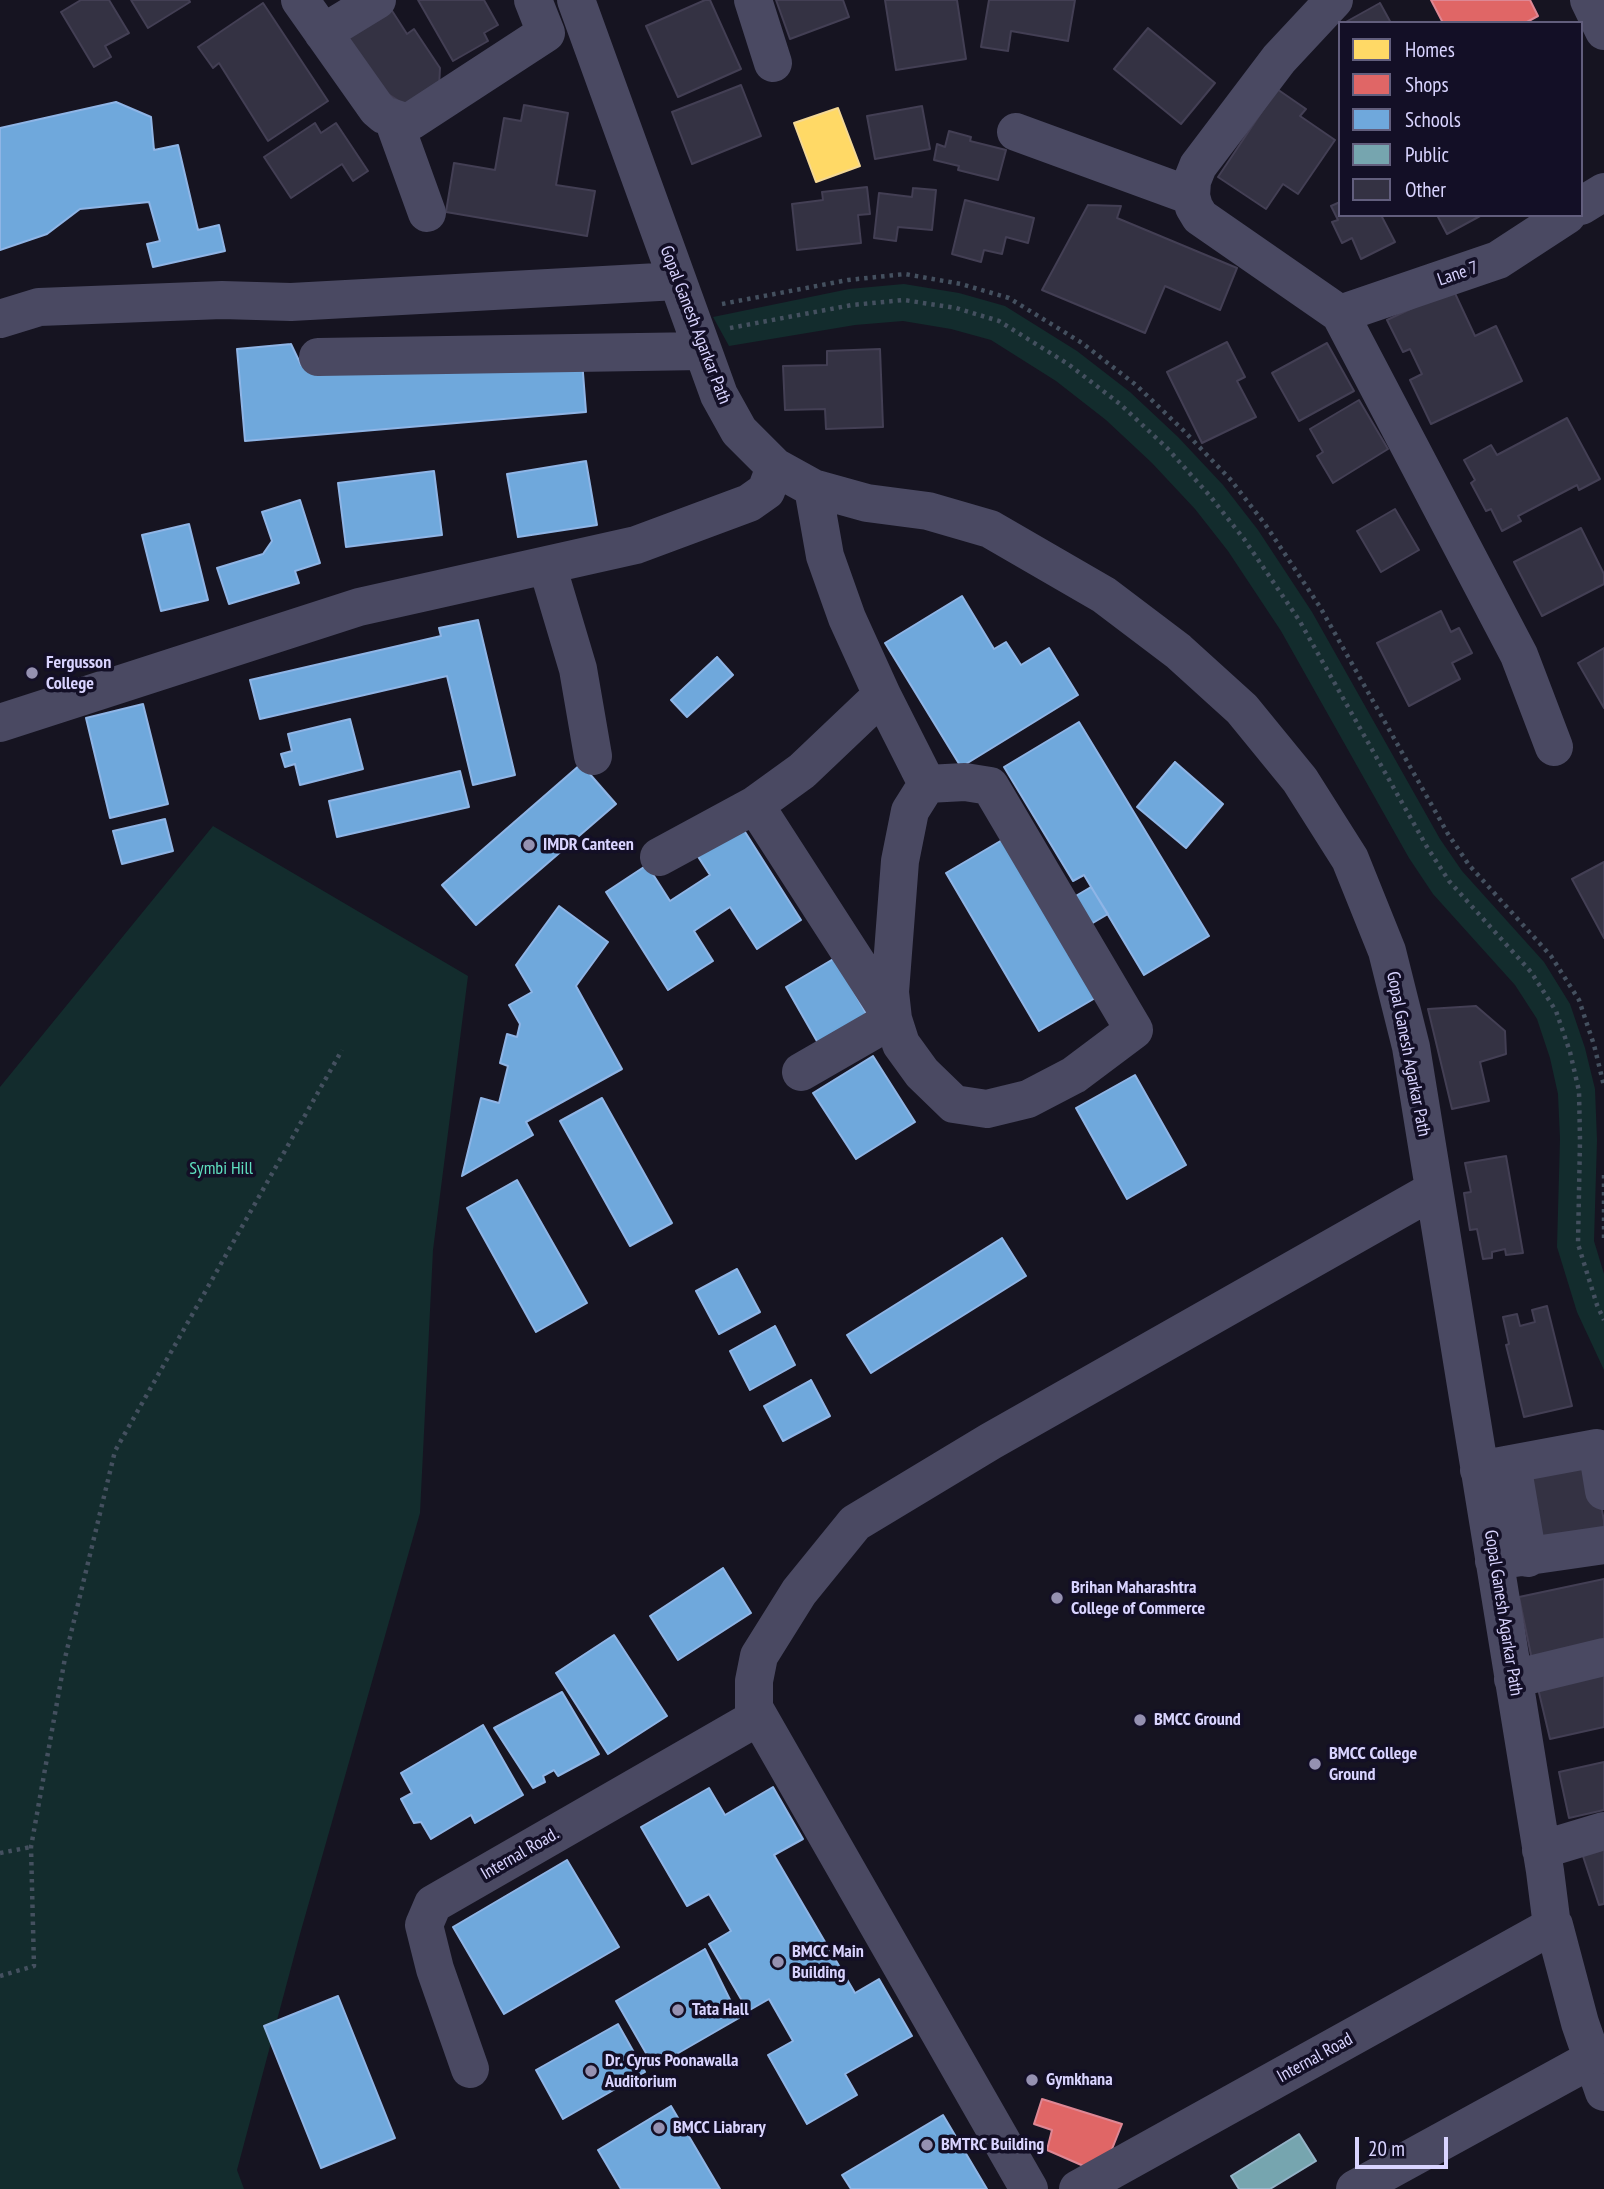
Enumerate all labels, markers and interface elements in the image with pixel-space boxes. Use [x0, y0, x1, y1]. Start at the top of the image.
legend [1338, 21, 1583, 217]
text: Homes [1405, 36, 1455, 63]
text: Shops [1405, 71, 1449, 98]
text: Schools [1405, 106, 1461, 133]
text: Public [1405, 141, 1449, 168]
text: Other [1405, 176, 1446, 203]
street label: Gopal Ganesh Agarkar Path [655, 243, 735, 407]
street label: Lane 7 [1435, 257, 1481, 291]
place label: Fergusson College [46, 652, 111, 694]
marker: Fergusson College [24, 665, 40, 681]
place label: IMDR Canteen [543, 834, 634, 856]
marker: IMDR Canteen [521, 837, 537, 853]
street label: Gopal Ganesh Agarkar Path [1381, 970, 1435, 1138]
park label: Symbi Hill [189, 1158, 253, 1180]
street label: Gopal Ganesh Agarkar Path [1479, 1528, 1527, 1698]
place label: Brihan Maharashtra College of Commerce [1071, 1577, 1205, 1620]
marker: Brihan Maharashtra College of Commerce [1049, 1590, 1065, 1606]
place label: BMCC Ground [1154, 1709, 1241, 1731]
marker: BMCC Ground [1132, 1712, 1148, 1728]
place label: BMCC College Ground [1329, 1743, 1417, 1786]
marker: BMCC College Ground [1307, 1756, 1323, 1772]
street label: Internal Road. [477, 1823, 563, 1885]
place label: BMCC Main Building [792, 1941, 864, 1983]
marker: BMCC Main Building [770, 1954, 786, 1970]
place label: Tata Hall [692, 1999, 749, 2021]
marker: Tata Hall [670, 2002, 686, 2018]
street label: Internal Road [1273, 2028, 1357, 2088]
place label: Dr. Cyrus Poonawalla Auditorium [605, 2050, 738, 2092]
marker: Dr. Cyrus Poonawalla Auditorium [583, 2063, 599, 2079]
place label: Gymkhana [1046, 2069, 1113, 2091]
marker: Gymkhana [1024, 2072, 1040, 2088]
place label: BMCC Liabrary [673, 2117, 766, 2139]
marker: BMCC Liabrary [651, 2120, 667, 2136]
scale bar [1359, 2122, 1452, 2166]
place label: BMTRC Building [941, 2134, 1044, 2156]
text: 20 m [1368, 2135, 1405, 2162]
marker: BMTRC Building [919, 2137, 935, 2153]

